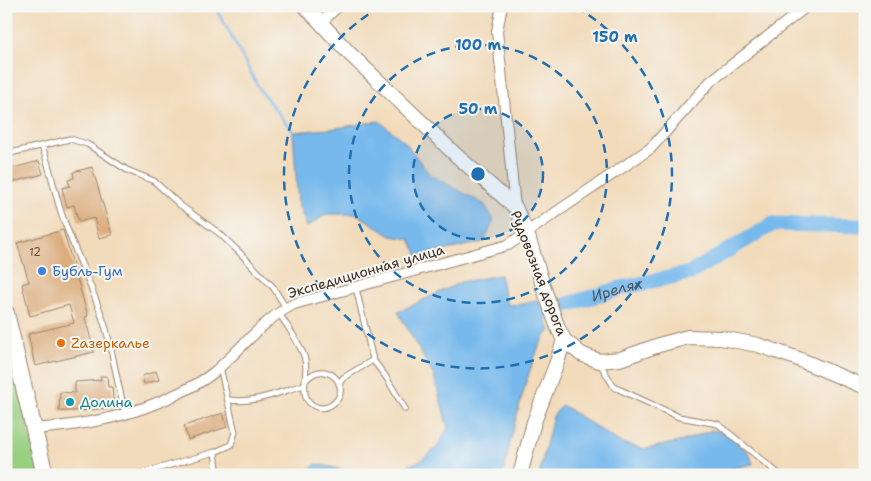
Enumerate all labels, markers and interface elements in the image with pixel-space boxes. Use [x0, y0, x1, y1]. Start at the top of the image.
text: 150 m [592, 27, 638, 47]
text: 100 m [455, 35, 501, 55]
text: 50 m [459, 99, 498, 119]
centre of rings [469, 165, 487, 183]
street label: Рудовозная дорога [507, 208, 571, 338]
street label: Экспедиционная улица [286, 240, 447, 302]
house number: 12 [29, 245, 41, 260]
place label: Бубль-Гум [52, 262, 123, 280]
marker: Бубль-Гум [36, 265, 48, 277]
water label: Ирелях [589, 273, 645, 307]
place label: Zазеркалье [71, 334, 150, 352]
marker: Zазеркалье [55, 337, 67, 349]
place label: Долина [80, 393, 133, 411]
marker: Долина [64, 396, 76, 408]

